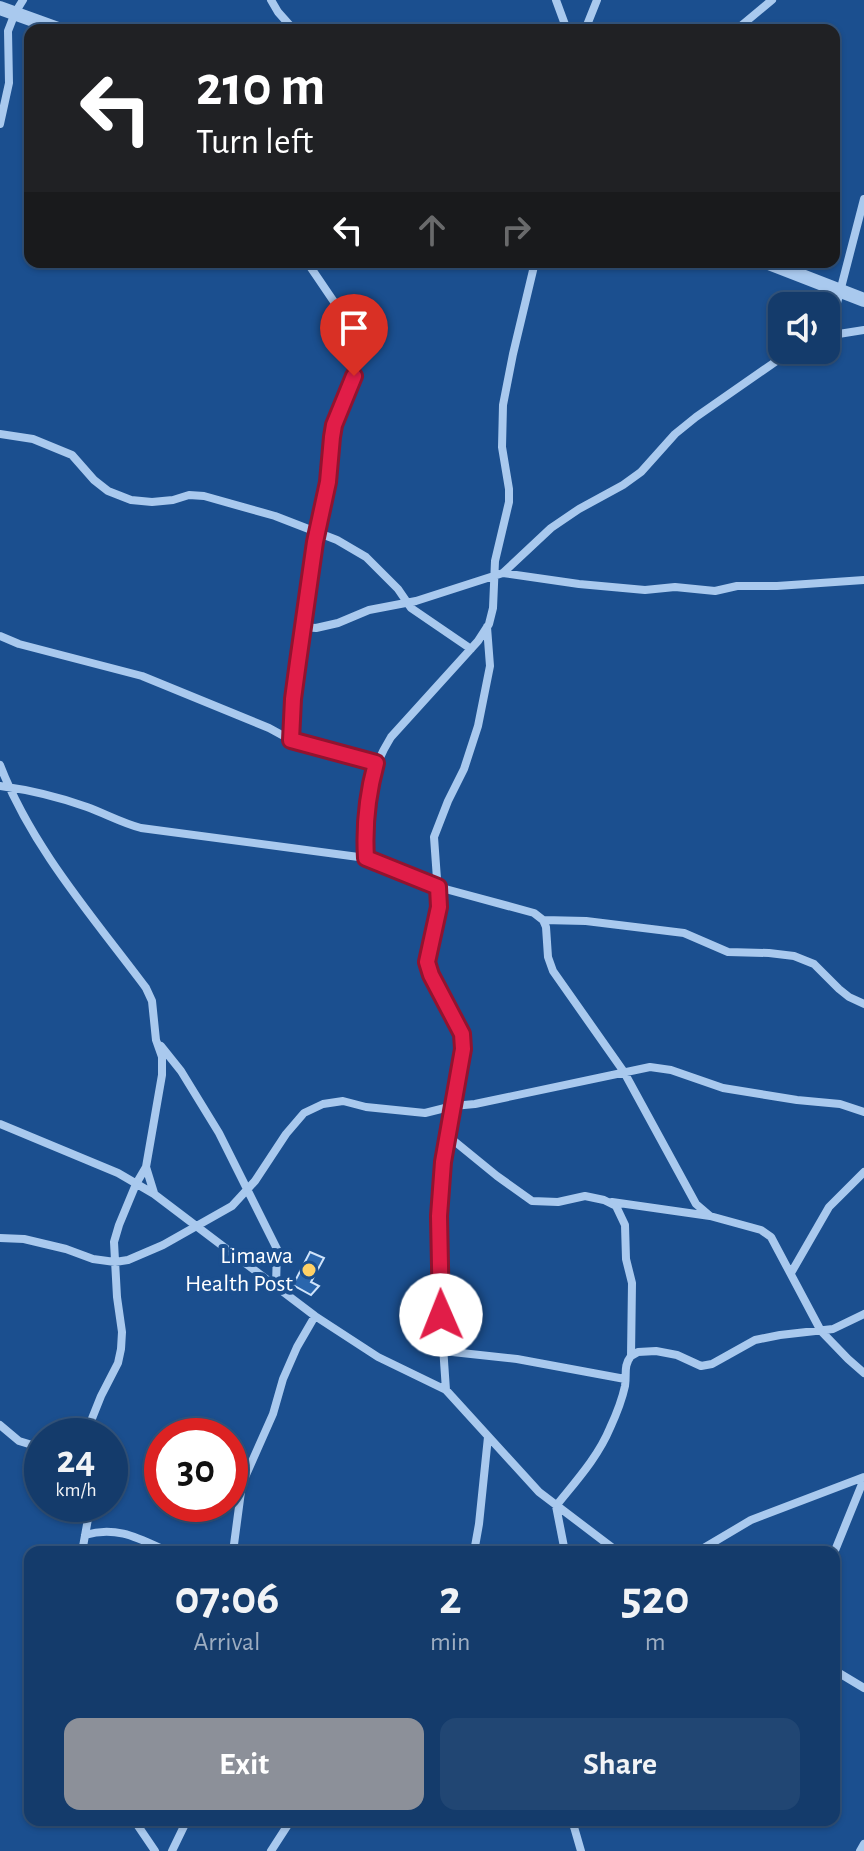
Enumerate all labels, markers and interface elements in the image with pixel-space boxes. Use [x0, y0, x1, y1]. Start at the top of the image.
icon: left [64, 56, 168, 160]
text: 210 m [196, 59, 325, 115]
text: Turn left [196, 124, 313, 160]
icon: left [326, 208, 370, 252]
icon: ahead [410, 208, 454, 252]
icon: right [494, 208, 538, 252]
map controls [768, 292, 840, 364]
button: sound [768, 292, 840, 364]
pin [320, 294, 388, 376]
icon: arrive [332, 306, 376, 350]
place label: Limawa Health Post [185, 1244, 293, 1296]
marker: Limawa Health Post [300, 1261, 318, 1279]
position arrow [399, 1273, 483, 1357]
speed limit sign: 30 [144, 1418, 248, 1522]
text: 24 [57, 1440, 95, 1480]
text: km/h [55, 1480, 97, 1500]
text: 07:06 [175, 1575, 279, 1623]
text: 2 [439, 1575, 462, 1623]
text: 520 [621, 1575, 689, 1623]
text: Arrival [194, 1629, 260, 1655]
text: min [430, 1629, 471, 1655]
text: m [645, 1629, 666, 1655]
button: Exit [64, 1718, 424, 1810]
button: Share [440, 1718, 800, 1810]

